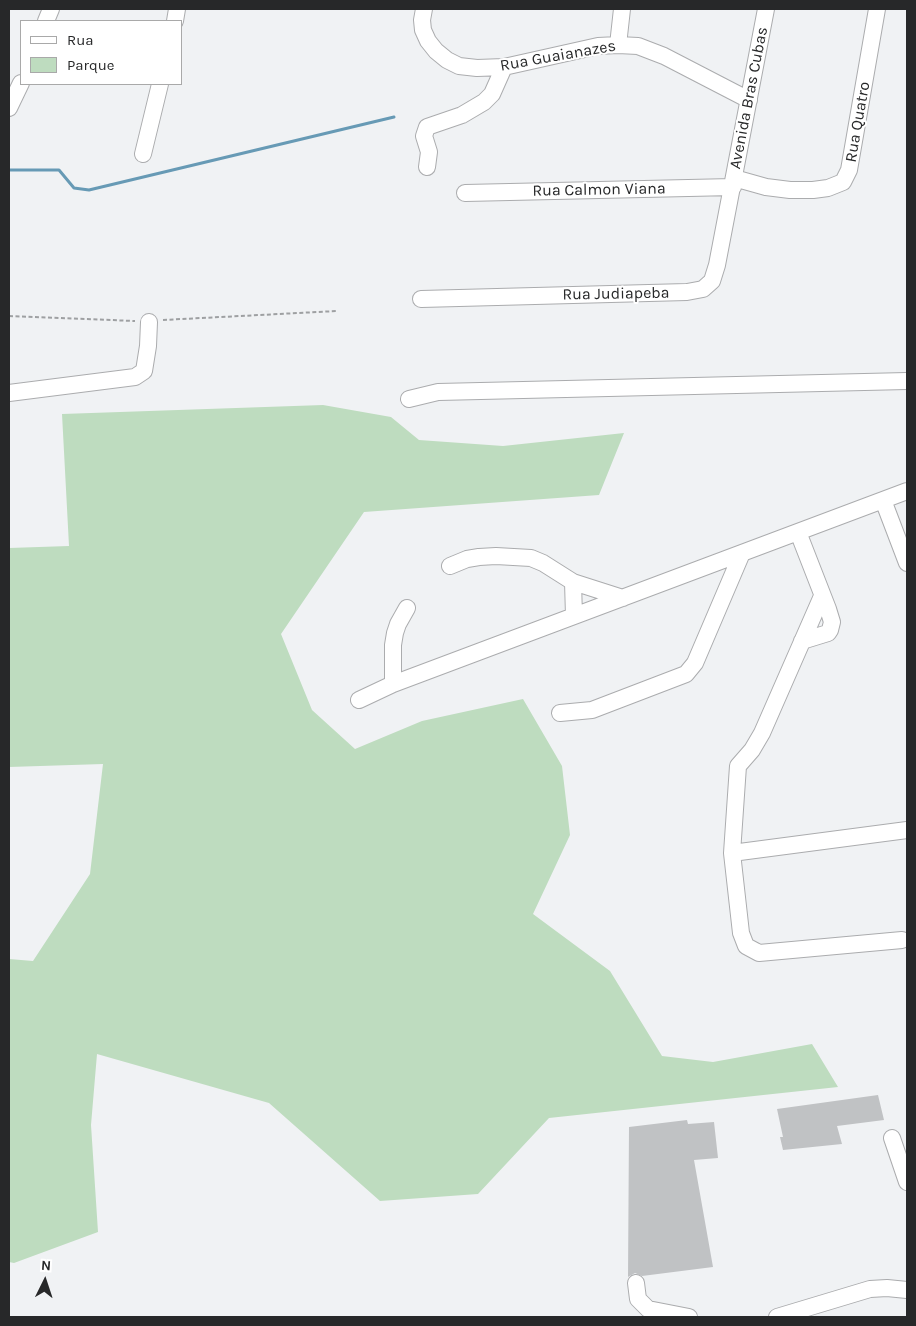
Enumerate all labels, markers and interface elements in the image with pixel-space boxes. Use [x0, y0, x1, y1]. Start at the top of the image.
legend [20, 20, 182, 85]
street label: Avenida Bras Cubas [726, 25, 772, 171]
text: Rua [67, 31, 94, 49]
street label: Rua Guaianazes [499, 36, 617, 76]
text: Parque [67, 56, 115, 74]
street label: Rua Quatro [841, 80, 875, 164]
street label: Rua Calmon Viana [532, 179, 666, 201]
street label: Rua Judiapeba [562, 283, 670, 305]
north arrow [20, 1256, 70, 1306]
text: N [40, 1257, 52, 1274]

